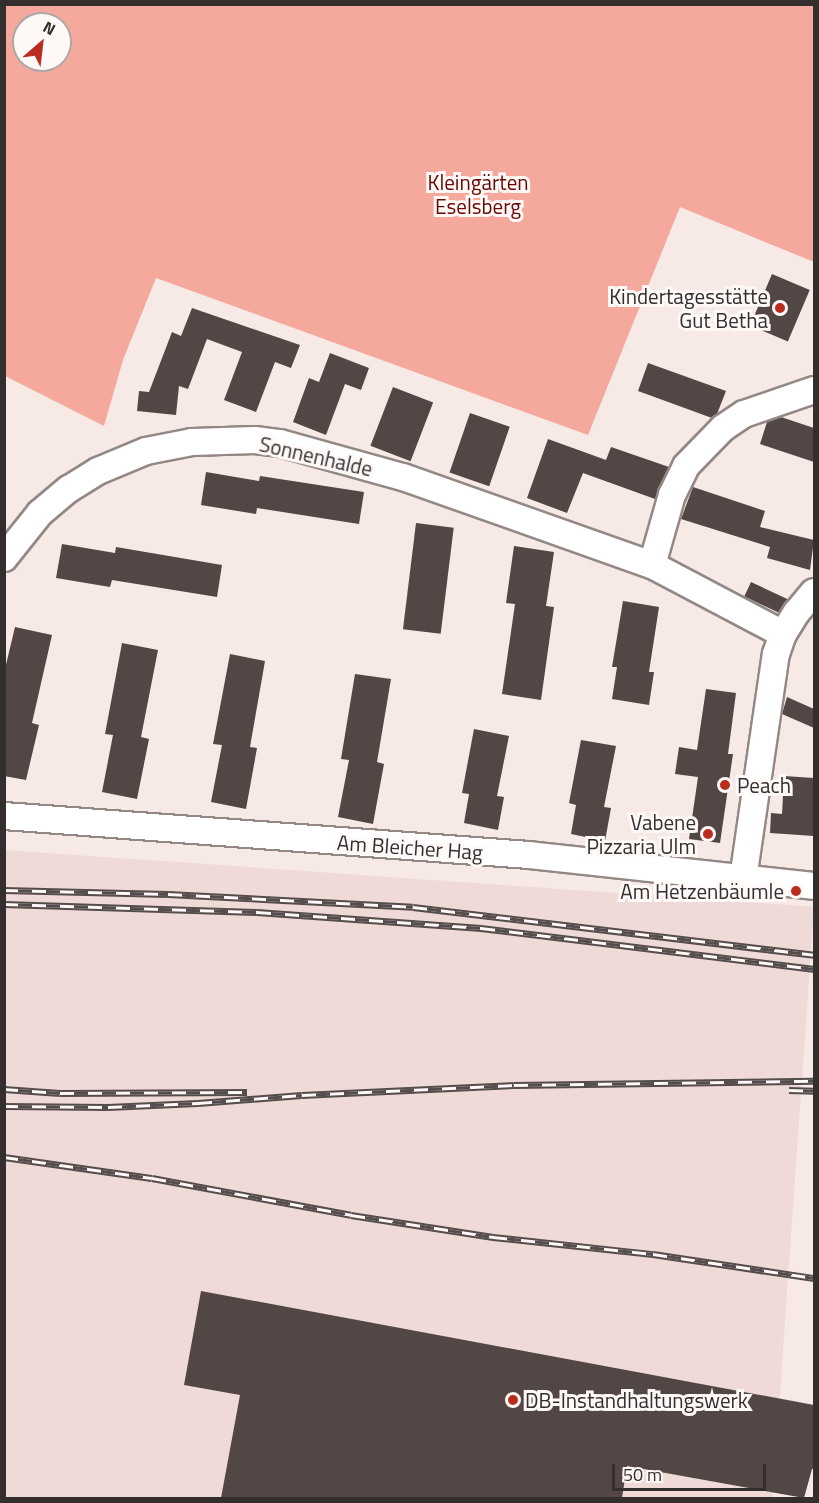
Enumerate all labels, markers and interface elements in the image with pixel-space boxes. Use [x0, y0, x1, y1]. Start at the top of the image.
north arrow [12, 12, 72, 72]
text: N [39, 15, 60, 41]
park label: Kleingärten Eselsberg [427, 169, 529, 219]
place label: Kindertagesstätte Gut Betha [609, 283, 768, 333]
marker: Kindertagesstätte Gut Betha [773, 301, 787, 315]
street label: Sonnenhalde [257, 431, 375, 481]
place label: Peach [737, 772, 791, 798]
marker: Peach [718, 778, 732, 792]
place label: Vabene Pizzaria Ulm [586, 809, 696, 859]
marker: Vabene Pizzaria Ulm [701, 827, 715, 841]
street label: Am Bleicher Hag [336, 829, 484, 865]
place label: Am Hetzenbäumle [620, 878, 784, 904]
marker: Am Hetzenbäumle [789, 884, 803, 898]
place label: DB-Instandhaltungswerk [525, 1387, 748, 1413]
marker: DB-Instandhaltungswerk [506, 1393, 520, 1407]
scale bar [615, 1452, 770, 1490]
text: 50 m [623, 1461, 662, 1488]

